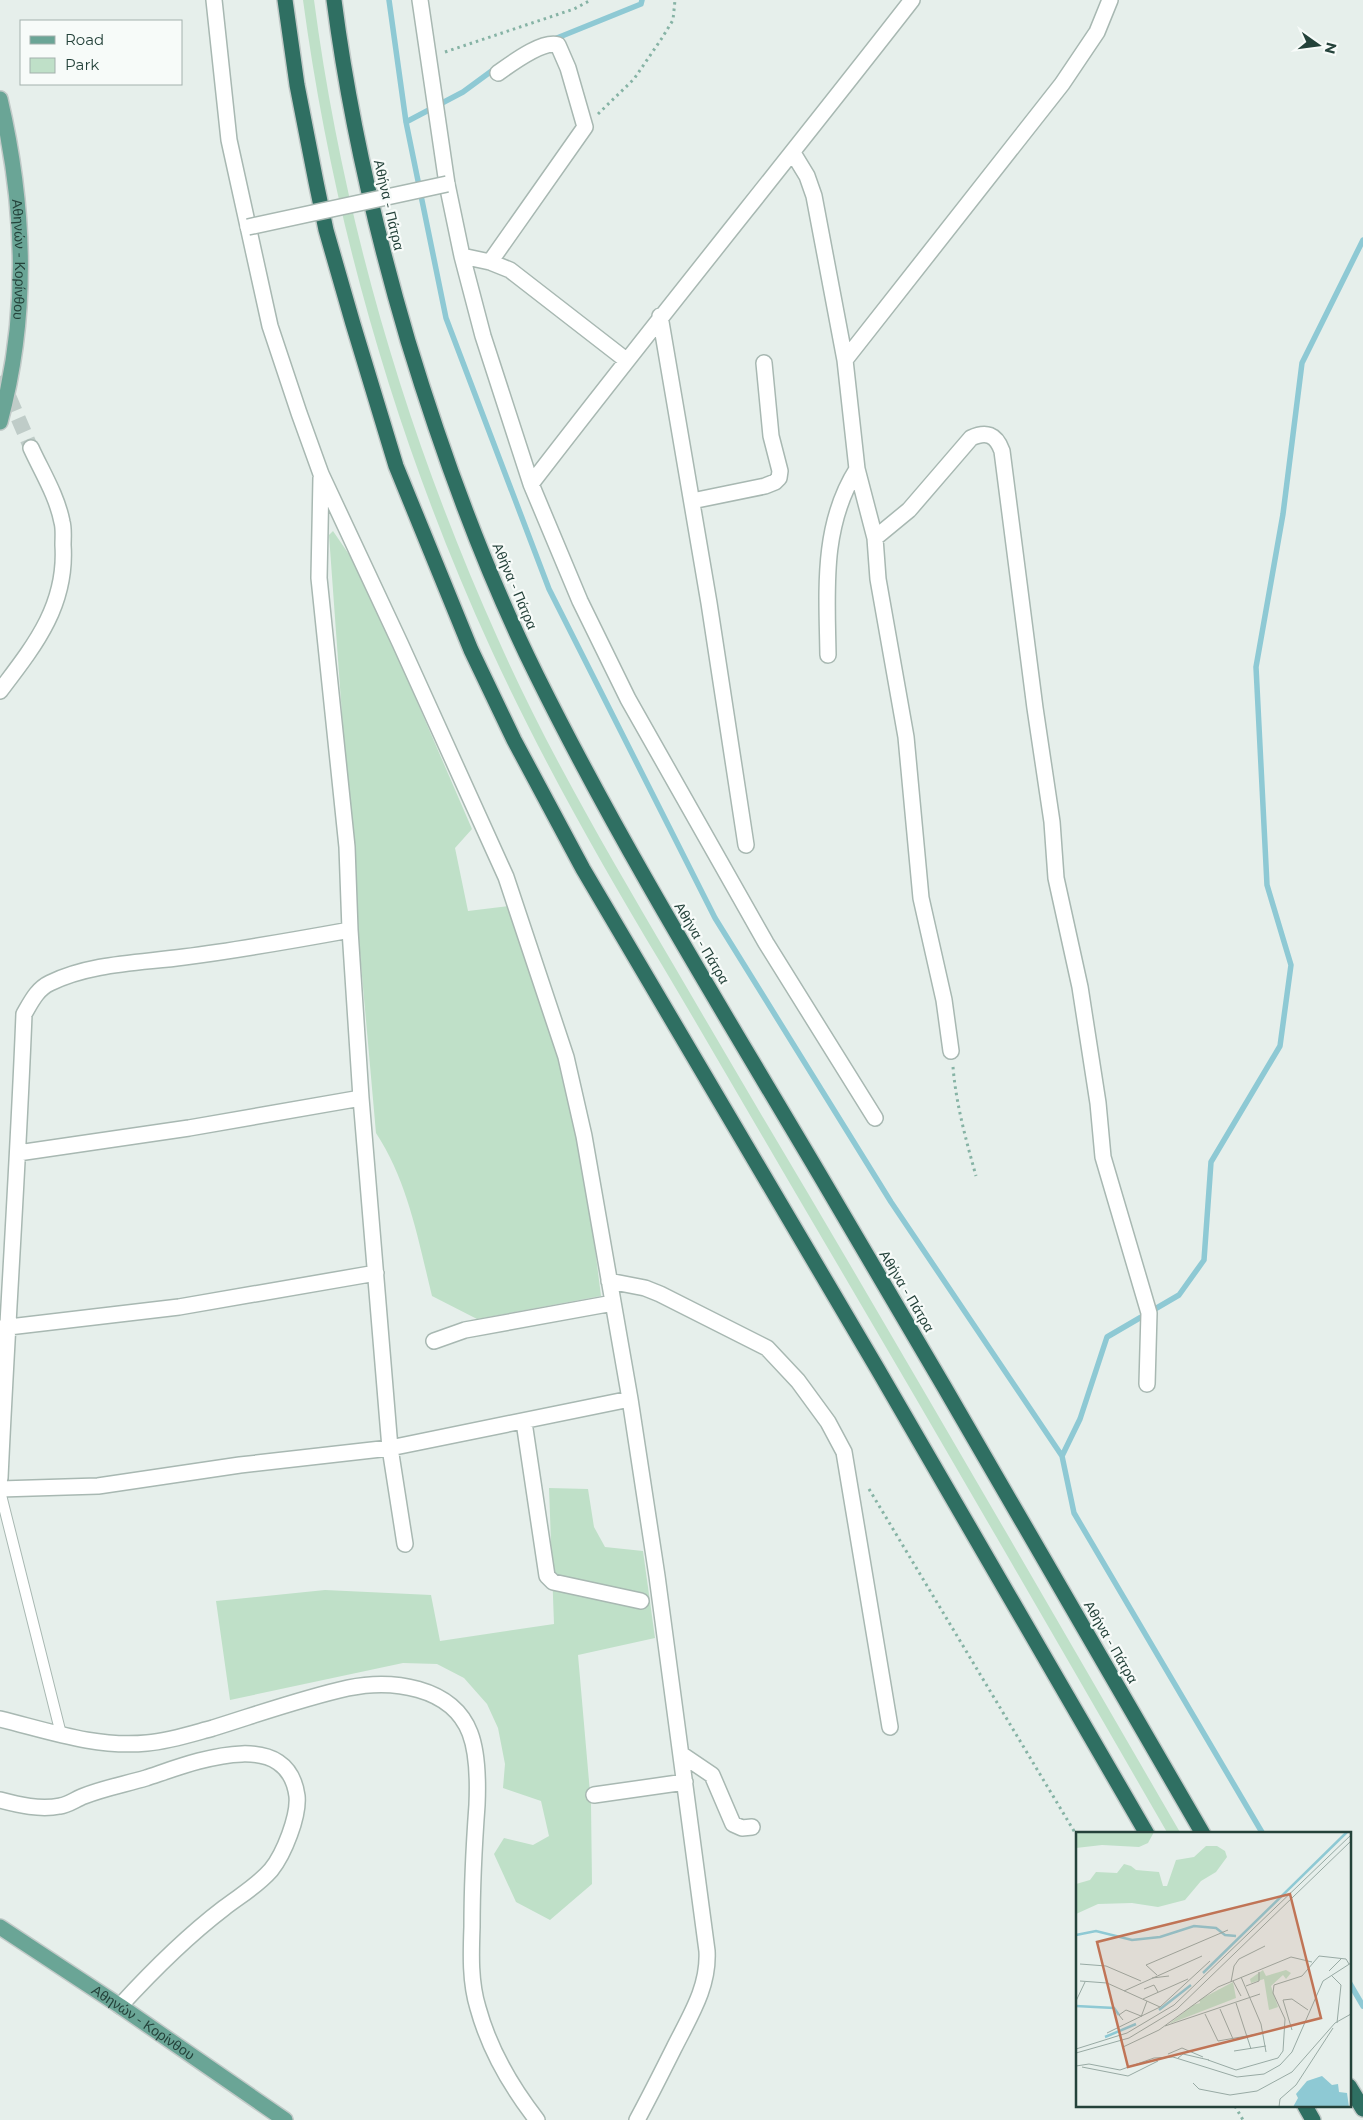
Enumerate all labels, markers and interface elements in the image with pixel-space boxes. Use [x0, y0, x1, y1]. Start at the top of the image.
legend [20, 20, 182, 85]
north arrow [1293, 20, 1343, 70]
text: Road [65, 30, 104, 49]
text: N [1321, 40, 1341, 56]
text: Park [65, 55, 99, 74]
street label: Αθήνα - Πάτρα [370, 158, 408, 252]
street label: Αθηνών - Κορίνθου [8, 198, 29, 321]
street label: Αθήνα - Πάτρα [489, 540, 541, 632]
street label: Αθήνα - Πάτρα [670, 899, 734, 987]
street label: Αθήνα - Πάτρα [875, 1247, 939, 1335]
street label: Αθήνα - Πάτρα [1080, 1597, 1142, 1687]
inset map [1076, 1832, 1350, 2108]
street label: Αθηνών - Κορίνθου [88, 1981, 198, 2064]

